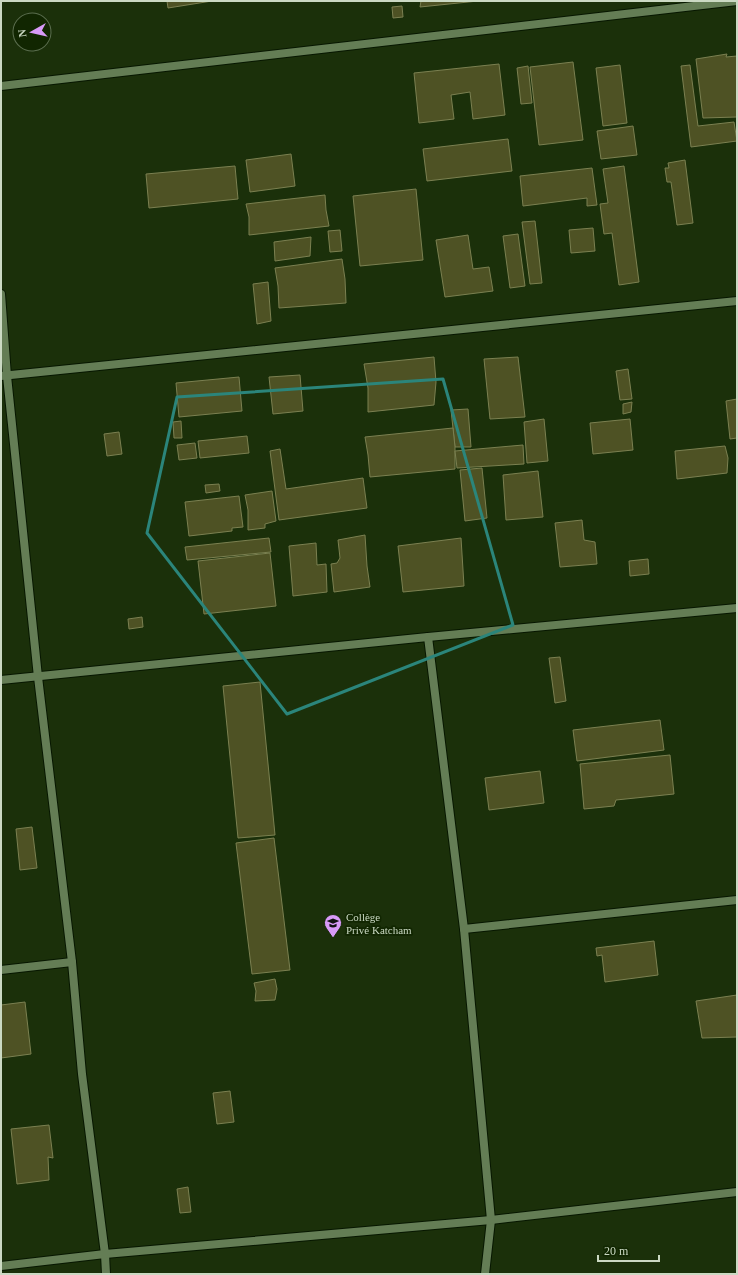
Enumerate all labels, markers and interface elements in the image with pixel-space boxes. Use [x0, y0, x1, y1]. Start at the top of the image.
north arrow [12, 12, 52, 52]
text: N [16, 29, 29, 38]
place label: Collège Privé Katcham [346, 911, 412, 936]
school or university icon: Collège Privé Katcham [323, 913, 343, 938]
scale bar [598, 1237, 659, 1263]
text: 20 m [604, 1244, 629, 1258]

